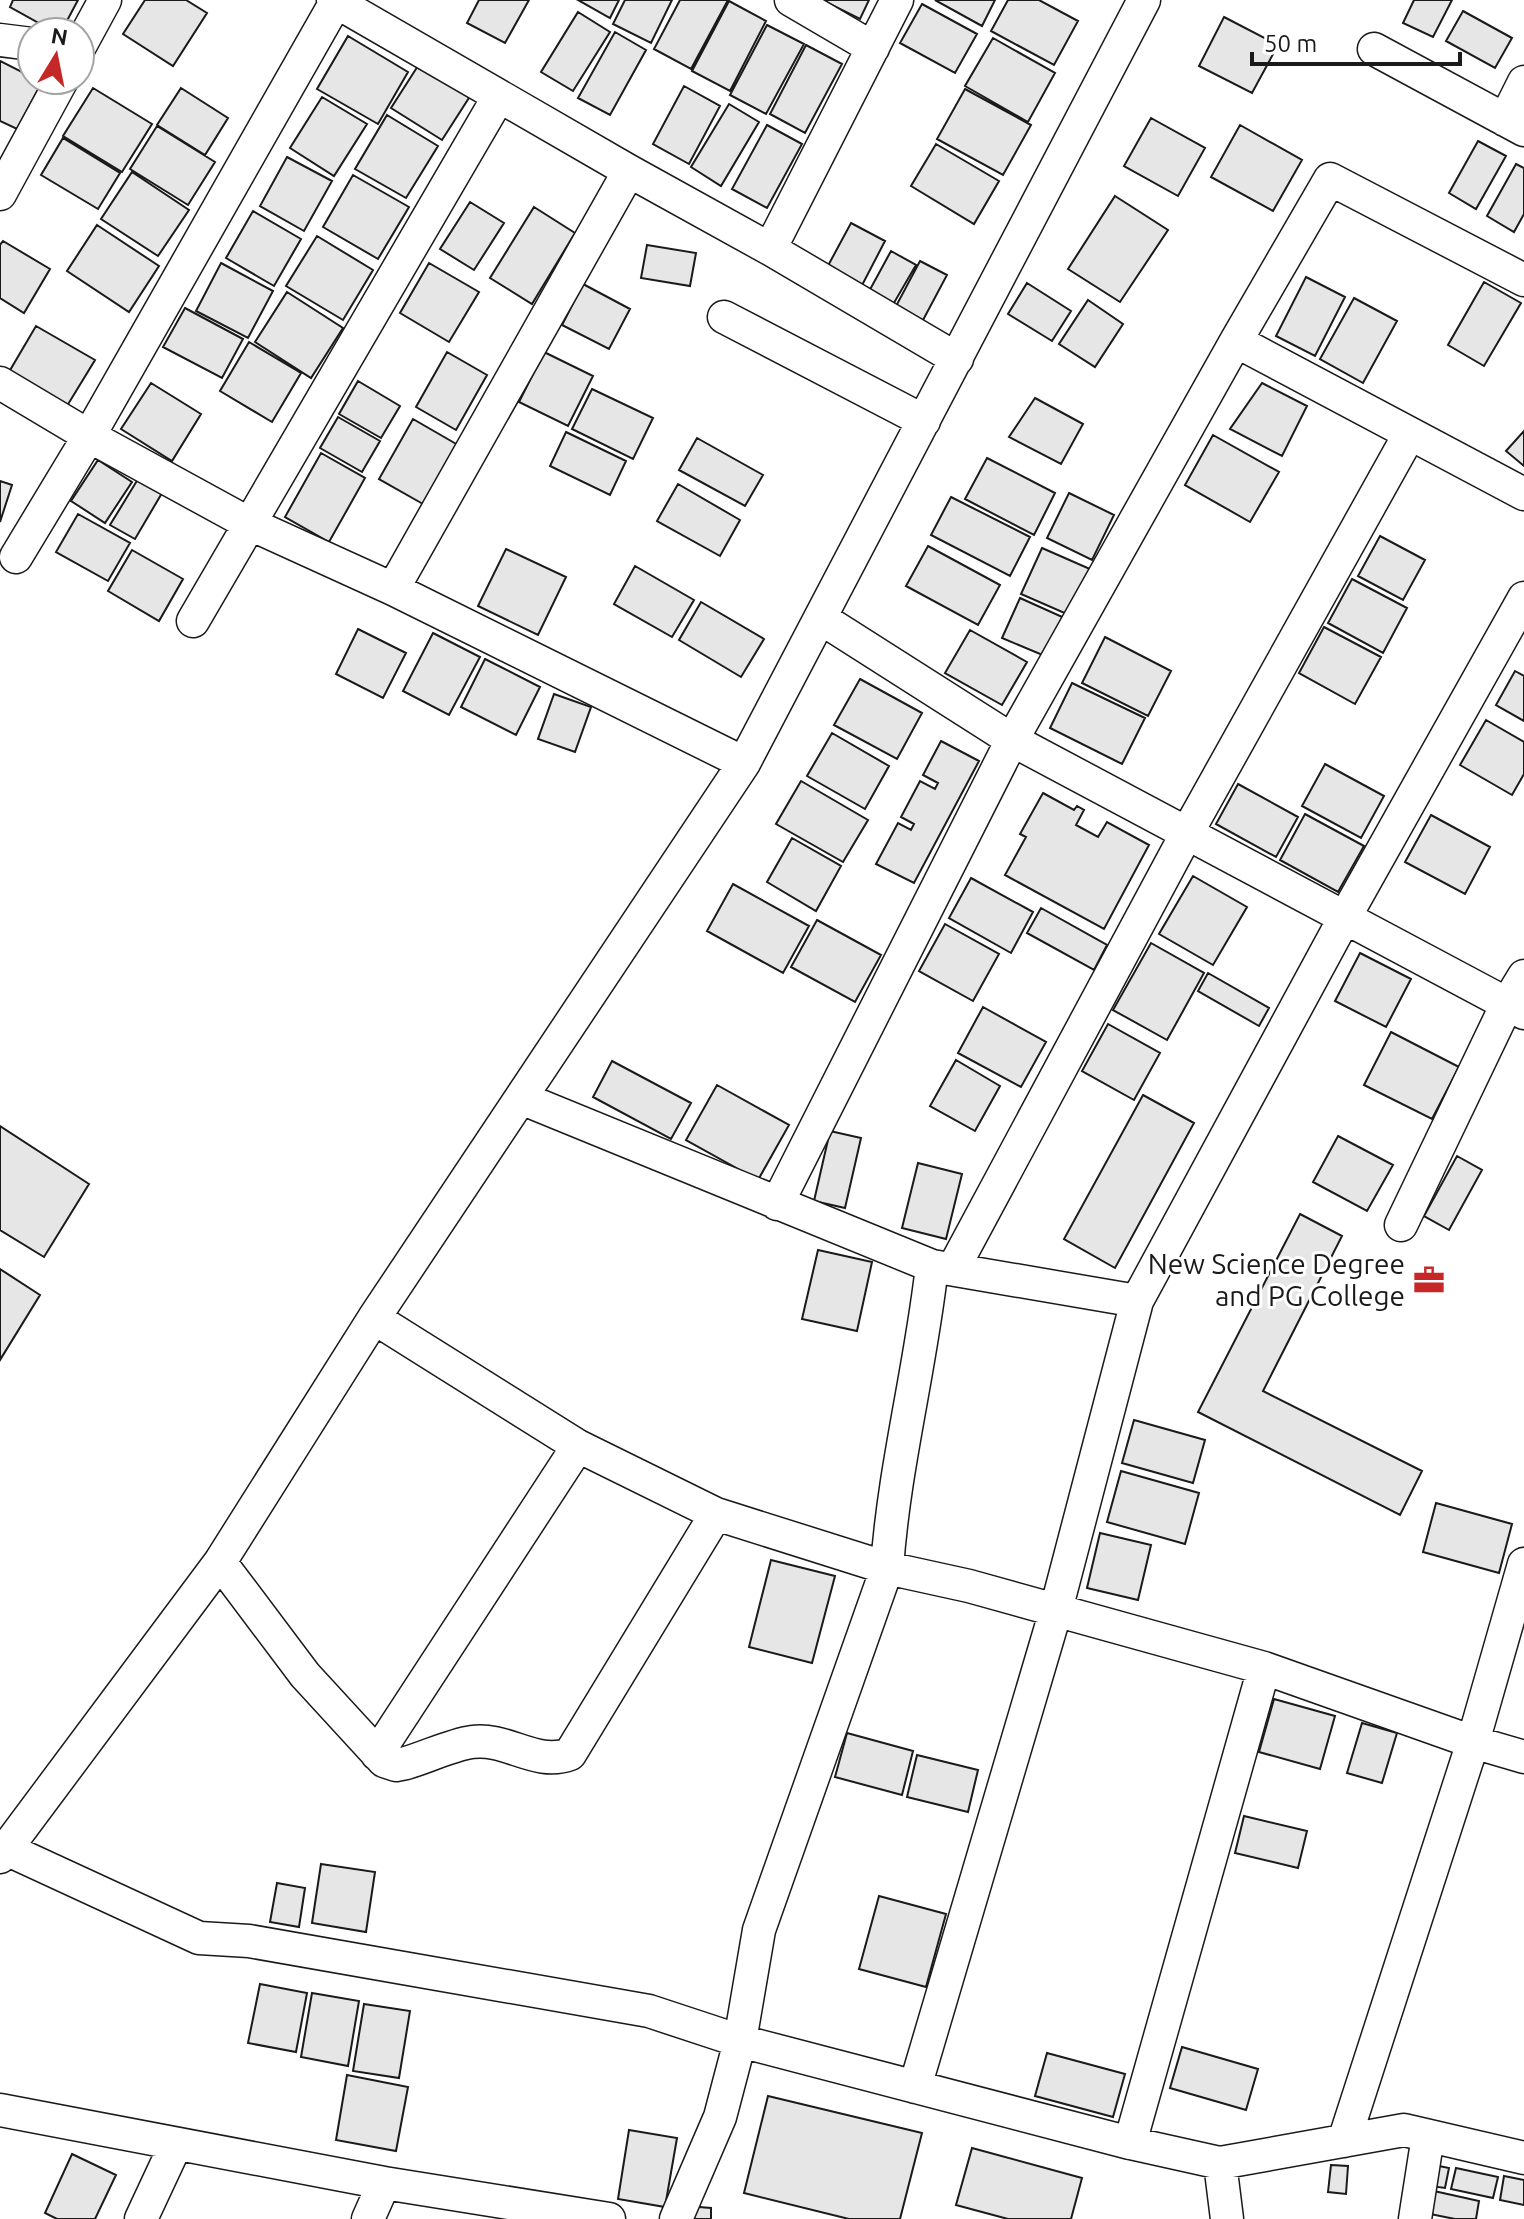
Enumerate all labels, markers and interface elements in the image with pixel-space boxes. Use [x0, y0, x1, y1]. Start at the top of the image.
north arrow [16, 16, 96, 96]
scale bar [1252, 16, 1460, 66]
text: N [49, 22, 70, 50]
text: 50 m [1264, 30, 1317, 57]
place label: New Science Degree and PG College [1148, 1248, 1405, 1311]
office icon: New Science Degree and PG College [1412, 1263, 1446, 1297]

